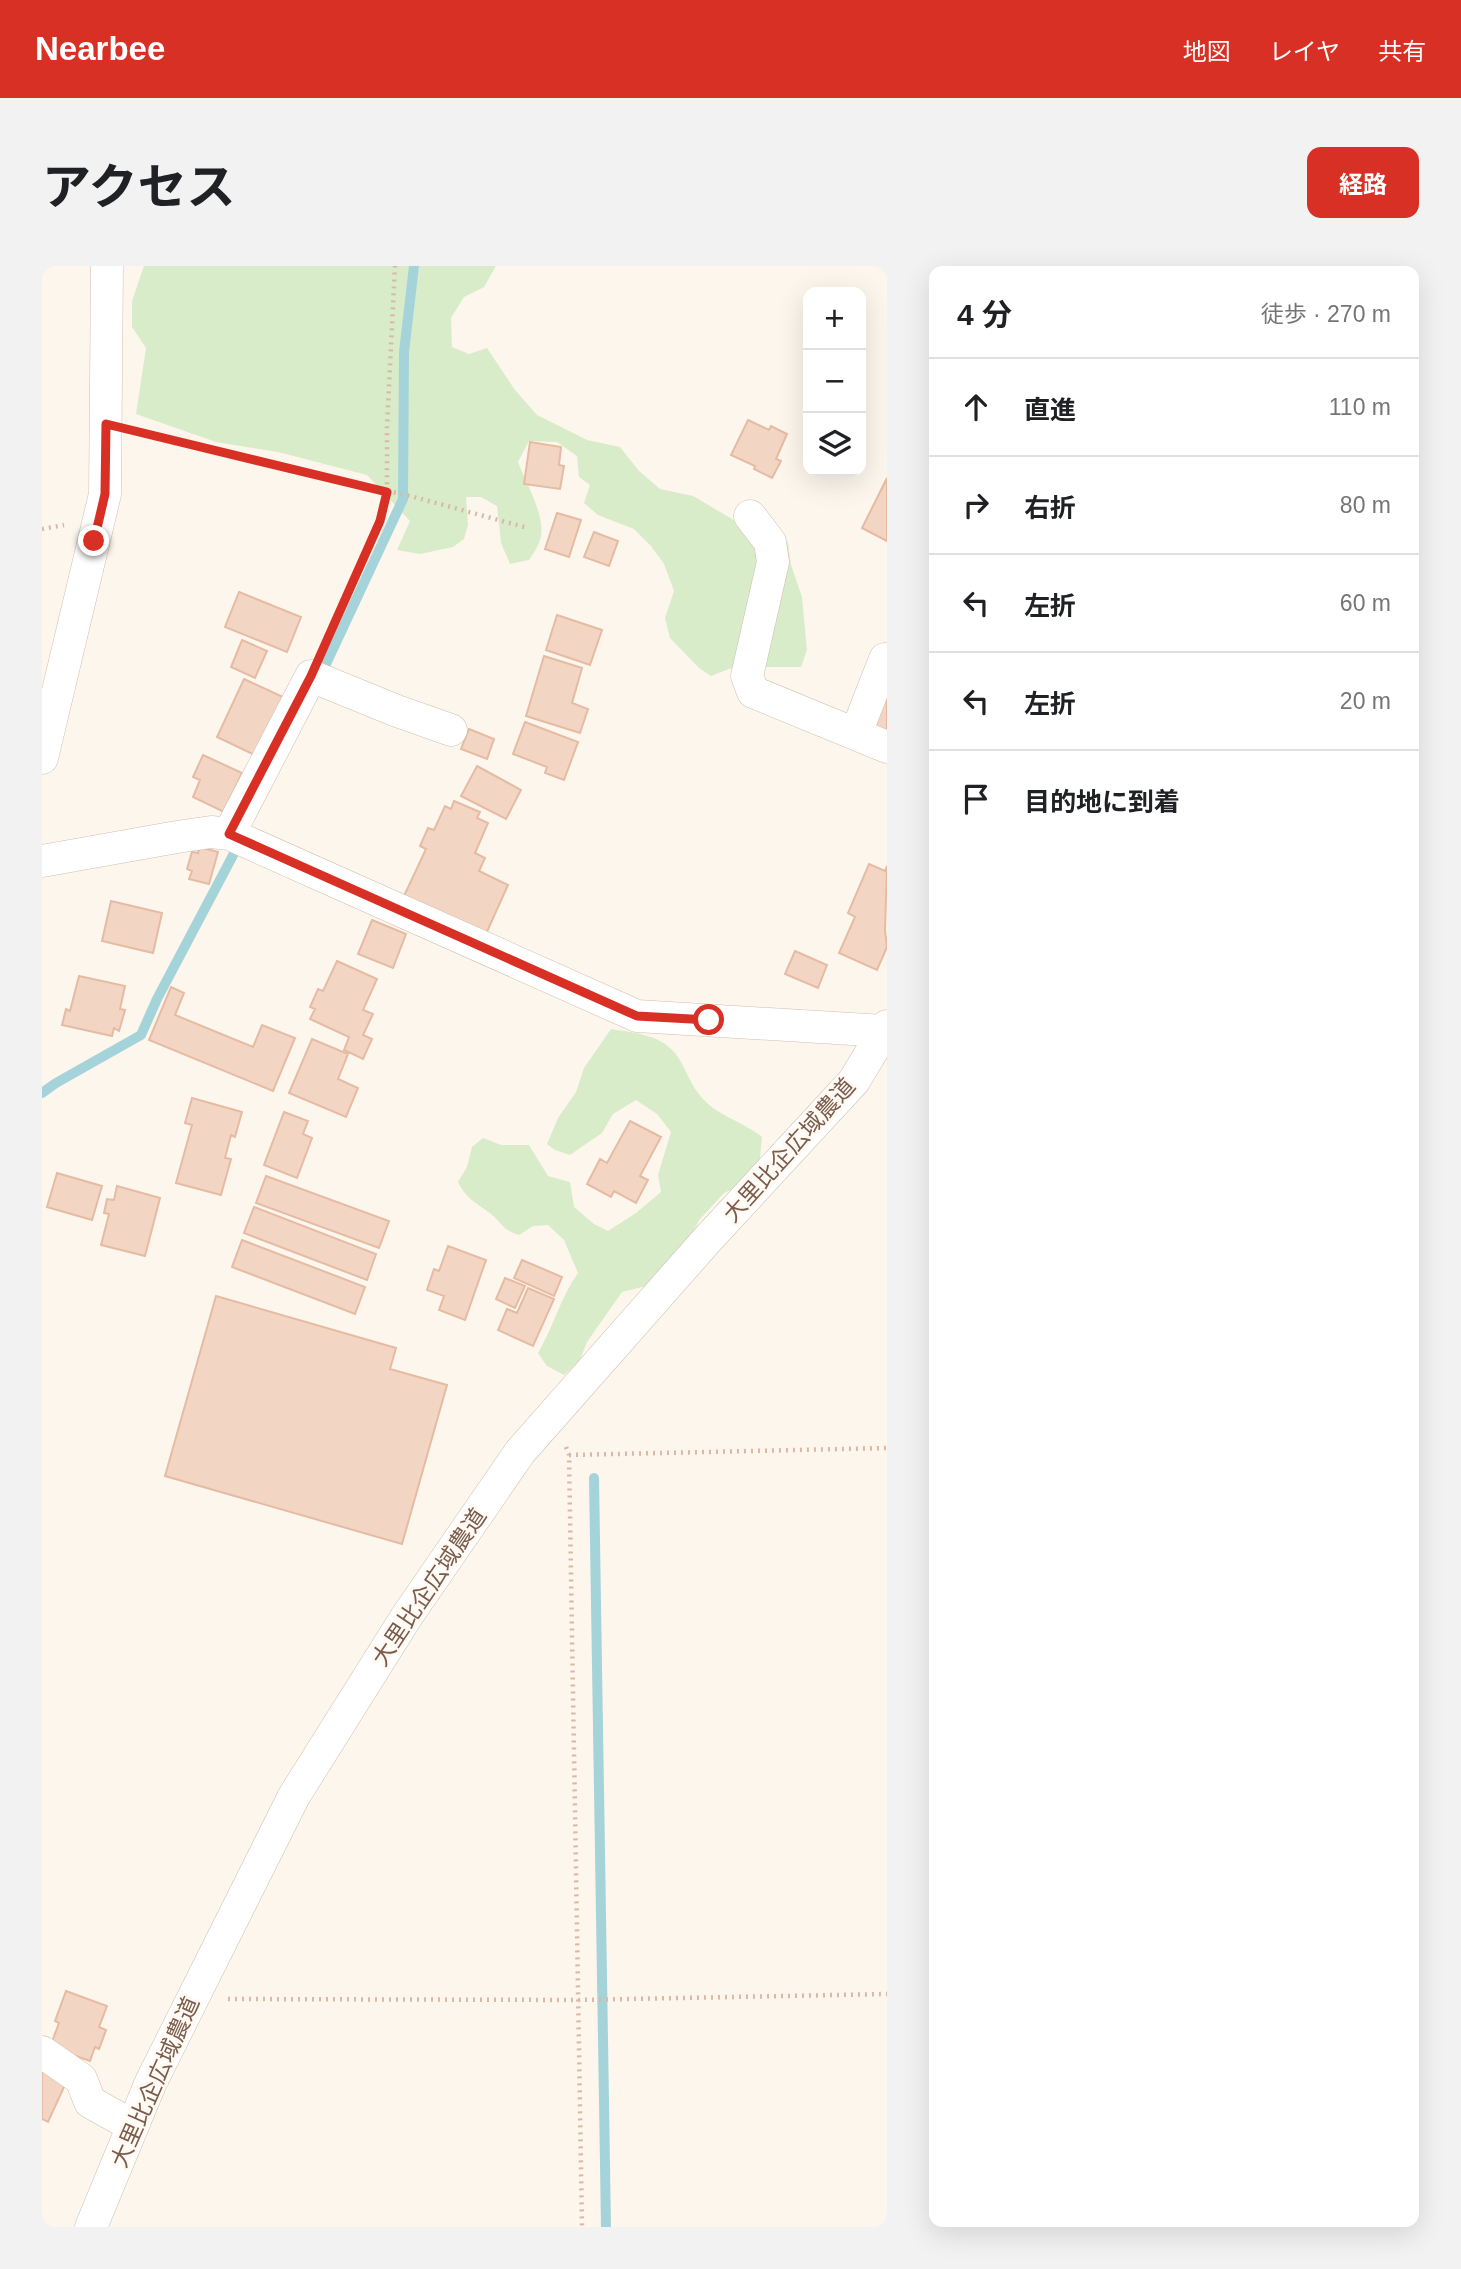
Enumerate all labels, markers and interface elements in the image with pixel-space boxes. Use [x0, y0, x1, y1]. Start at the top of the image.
text: Nearbee [35, 30, 165, 67]
text: 地図 [1183, 38, 1231, 65]
text: レイヤ [1269, 38, 1340, 65]
text: 共有 [1378, 38, 1426, 65]
button: 経路 [1307, 147, 1419, 218]
text: アクセス [42, 160, 236, 214]
map controls [803, 287, 866, 476]
button: + [803, 287, 866, 350]
text: 4 分 [957, 298, 1012, 331]
text: 徒歩 · 270 m [1261, 301, 1391, 327]
button: − [803, 350, 866, 413]
icon: ahead [957, 388, 995, 426]
text: 110 m [1329, 394, 1391, 420]
text: 直進 [1024, 395, 1076, 425]
button: layers [803, 413, 866, 476]
icon: right [957, 486, 995, 524]
text: 80 m [1340, 492, 1391, 518]
text: 右折 [1024, 493, 1076, 523]
route end [78, 525, 109, 556]
icon: left [957, 584, 995, 622]
text: 60 m [1340, 590, 1391, 616]
text: 左折 [1024, 591, 1076, 621]
icon: left [957, 682, 995, 720]
text: 20 m [1340, 688, 1391, 714]
text: 左折 [1024, 689, 1076, 719]
icon: arrive [957, 780, 995, 818]
text: 目的地に到着 [1024, 787, 1180, 817]
route start [693, 1004, 724, 1035]
street label: 大里比企広域農道 [718, 1073, 860, 1227]
street label: 大里比企広域農道 [367, 1503, 491, 1671]
street label: 大里比企広域農道 [106, 1993, 204, 2171]

